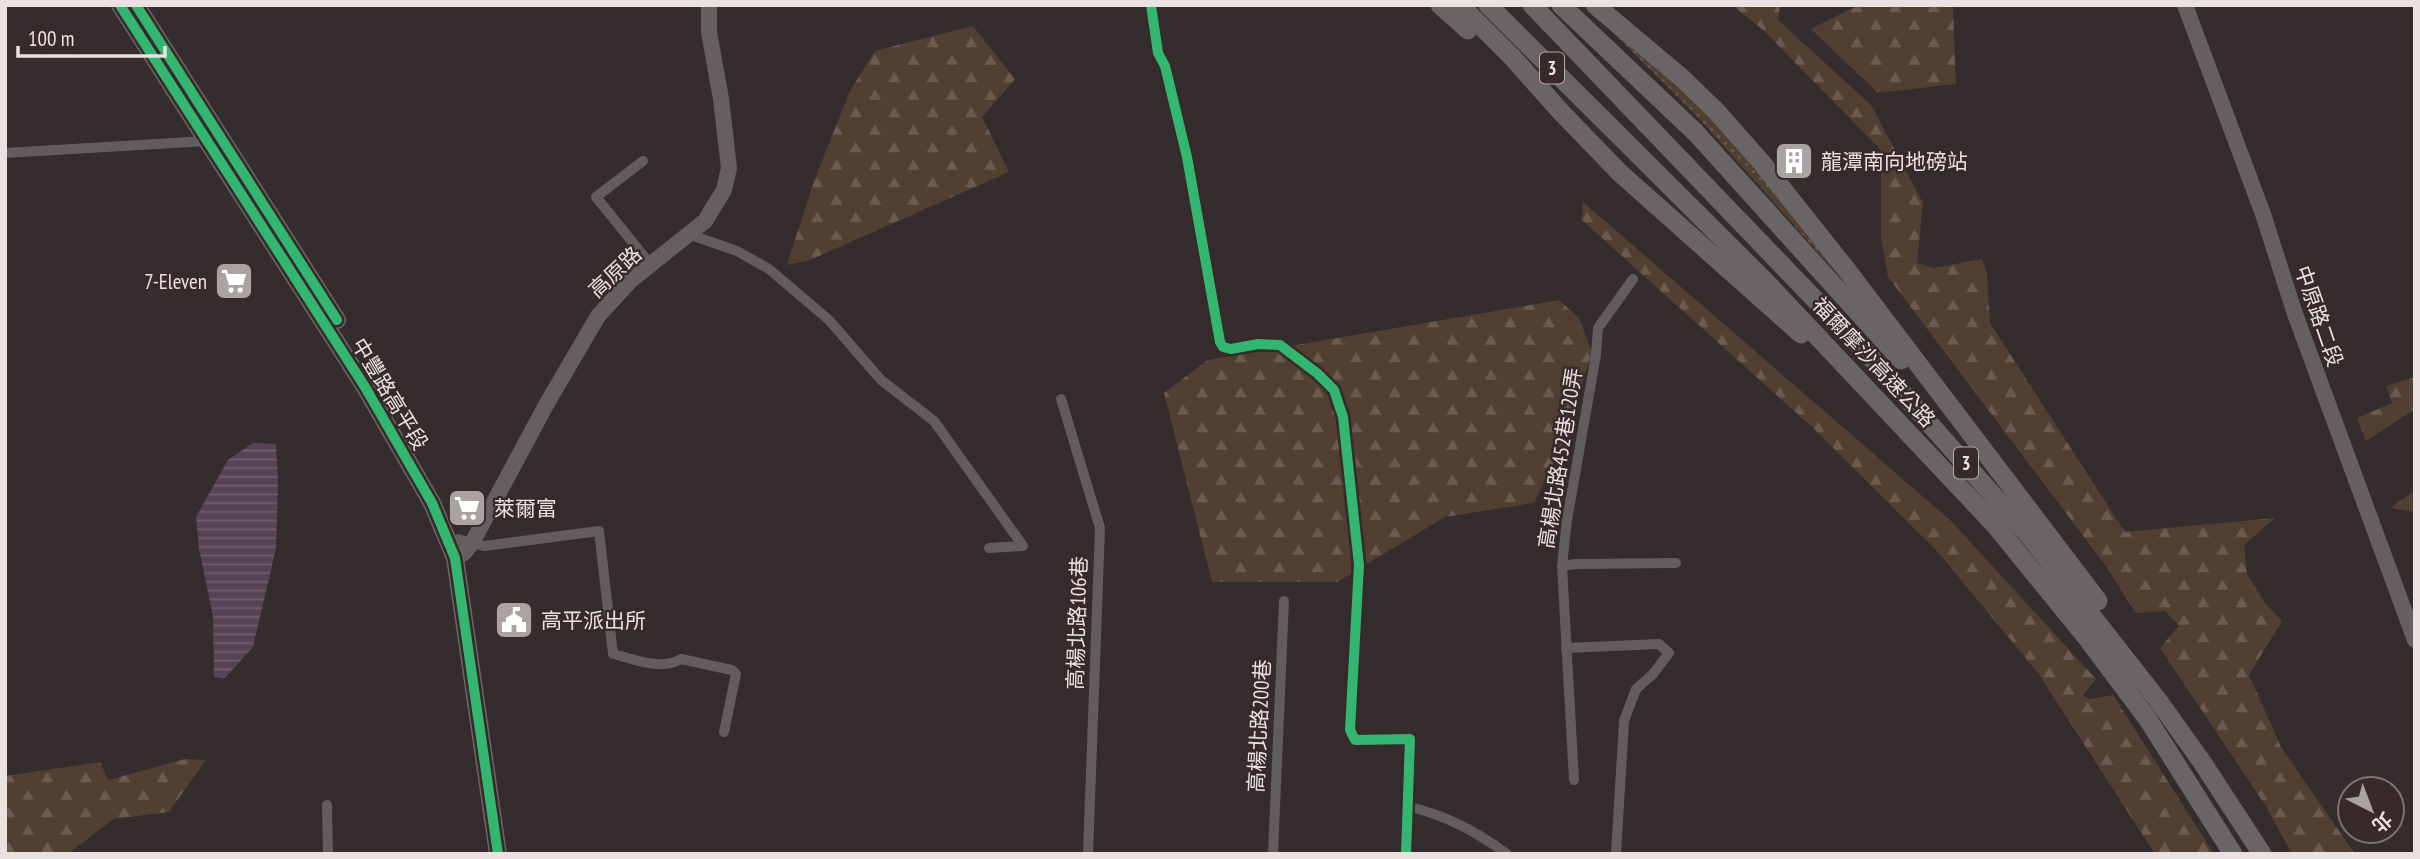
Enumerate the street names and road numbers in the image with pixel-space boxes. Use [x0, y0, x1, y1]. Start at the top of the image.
road number: 3 [1540, 52, 1564, 83]
street label: 高原路 [583, 241, 647, 303]
street label: 中原路二段 [2289, 262, 2349, 370]
street label: 福爾摩沙高速公路 [1807, 291, 1941, 433]
street label: 中豐路高平段 [346, 333, 434, 455]
street label: 高楊北路452巷120弄 [1532, 366, 1588, 550]
road number: 3 [1954, 447, 1978, 478]
street label: 高楊北路106巷 [1061, 556, 1093, 690]
street label: 高楊北路200巷 [1242, 659, 1276, 793]

